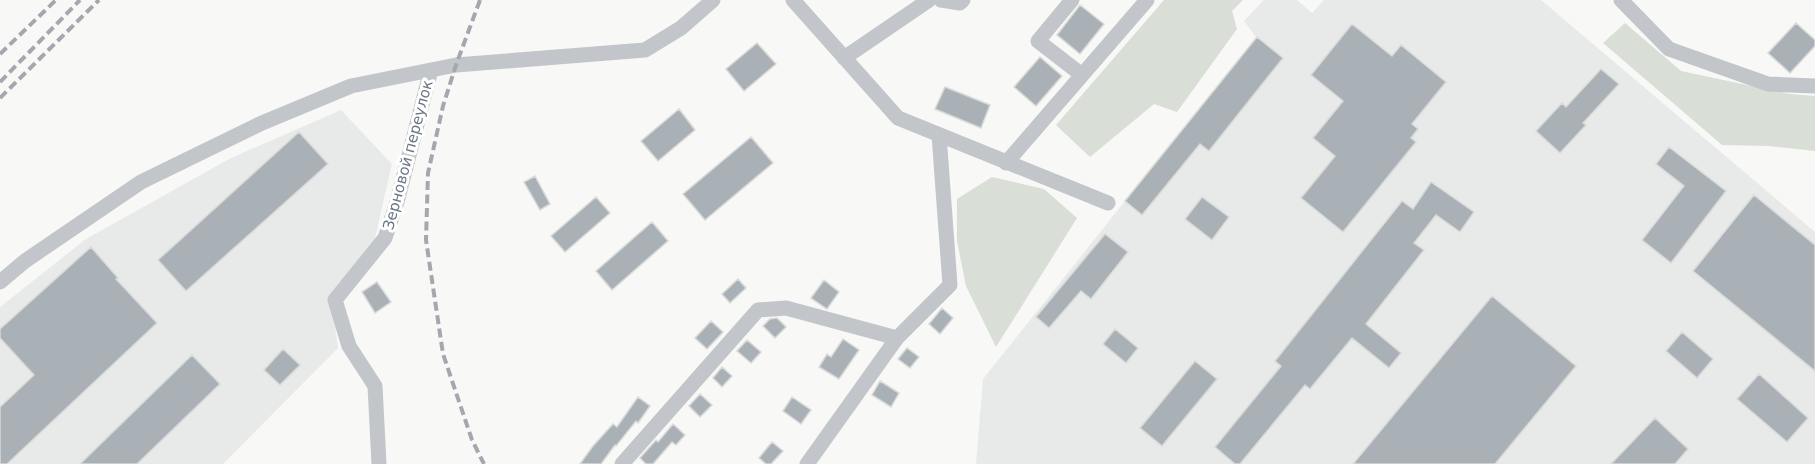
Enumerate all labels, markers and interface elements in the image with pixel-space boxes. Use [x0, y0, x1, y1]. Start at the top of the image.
street label: Зерновой переулок [379, 78, 437, 232]

